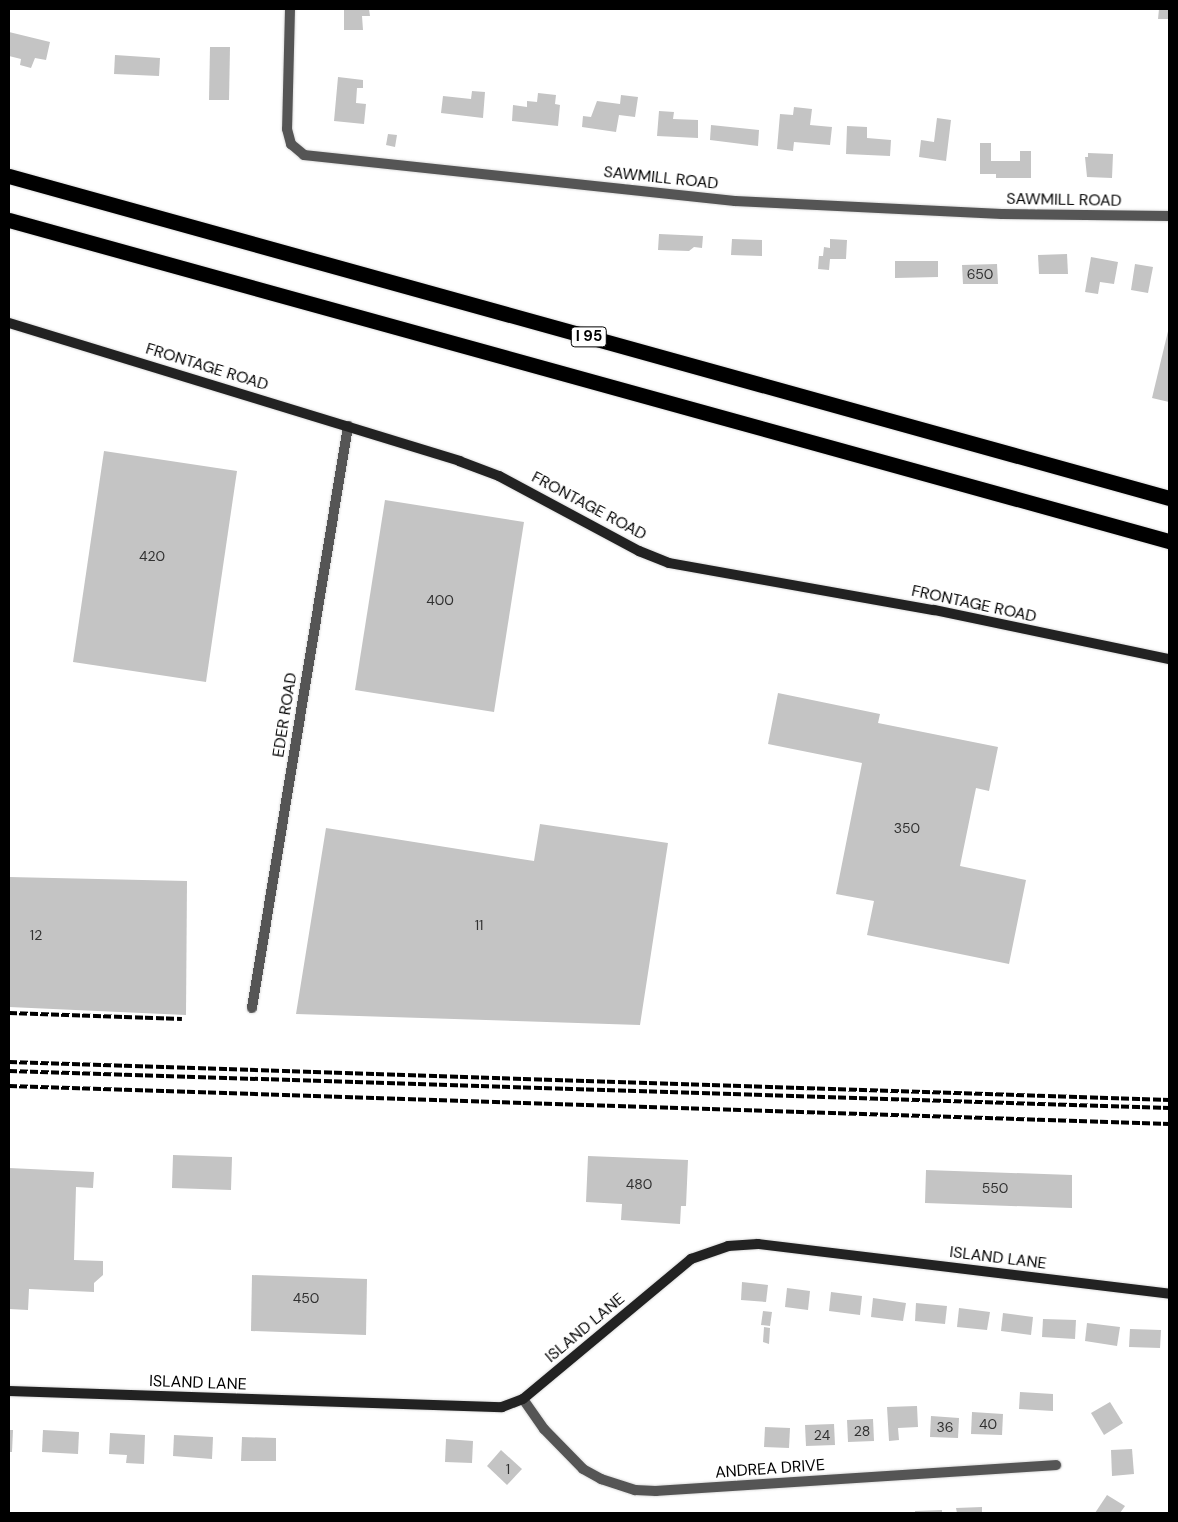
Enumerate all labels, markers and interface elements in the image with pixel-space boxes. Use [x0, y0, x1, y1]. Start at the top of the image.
street label: SAWMILL ROAD [603, 162, 719, 194]
street label: SAWMILL ROAD [1006, 189, 1122, 211]
house number: 650 [967, 266, 993, 282]
road number: I 95 [570, 324, 608, 350]
street label: FRONTAGE ROAD [143, 339, 271, 395]
street label: FRONTAGE ROAD [528, 468, 650, 544]
house number: 420 [139, 548, 165, 564]
street label: FRONTAGE ROAD [910, 581, 1038, 627]
house number: 400 [426, 592, 454, 608]
street label: EDER ROAD [269, 671, 301, 759]
house number: 350 [894, 820, 920, 836]
house number: 11 [475, 917, 483, 933]
house number: 12 [30, 927, 42, 943]
house number: 480 [626, 1176, 652, 1192]
house number: 550 [982, 1180, 1008, 1196]
street label: ISLAND LANE [948, 1243, 1048, 1273]
street label: ISLAND LANE [541, 1289, 629, 1367]
house number: 450 [293, 1290, 319, 1306]
street label: ISLAND LANE [149, 1372, 247, 1394]
house number: 40 [979, 1416, 997, 1432]
house number: 36 [936, 1419, 954, 1435]
house number: 28 [854, 1423, 870, 1439]
house number: 24 [814, 1427, 830, 1443]
street label: ANDREA DRIVE [714, 1456, 826, 1482]
house number: 1 [506, 1461, 510, 1477]

